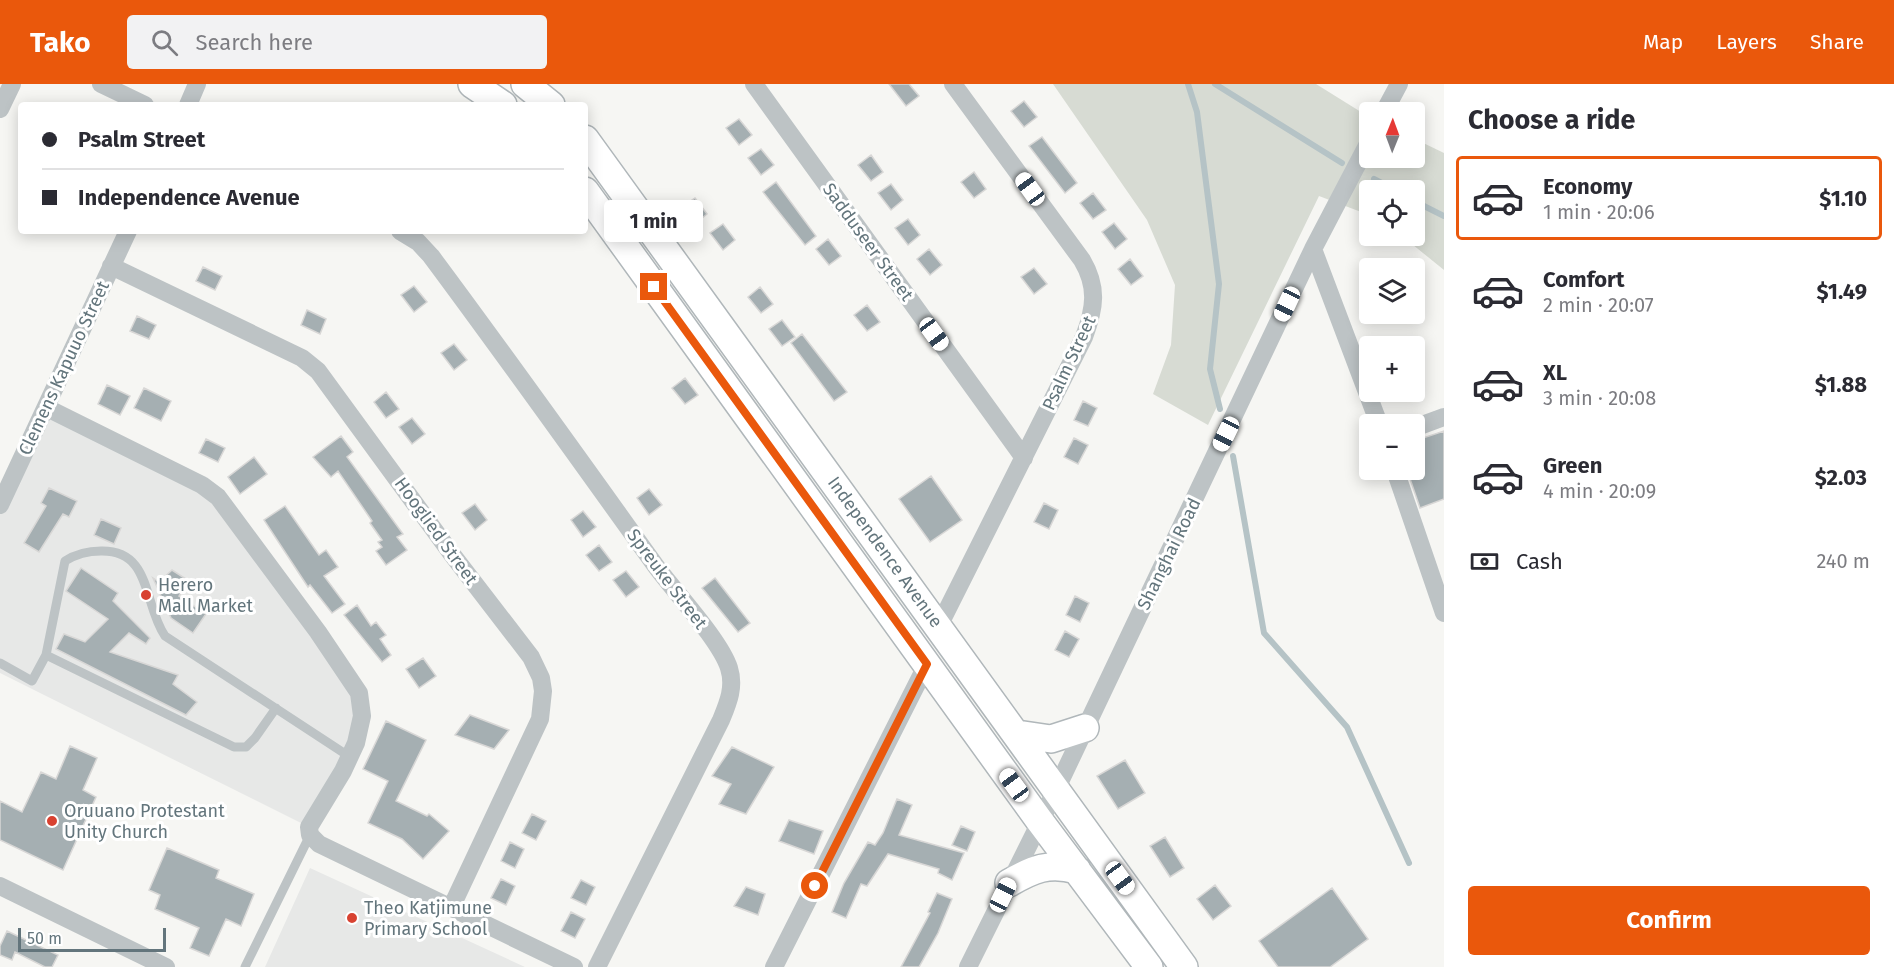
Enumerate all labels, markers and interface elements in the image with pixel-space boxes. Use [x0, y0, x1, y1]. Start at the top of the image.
search box [127, 15, 547, 69]
text: Tako [30, 26, 91, 59]
icon: search [148, 26, 181, 59]
text: Search here [196, 29, 313, 56]
text: Map [1643, 29, 1683, 55]
text: Layers [1716, 29, 1777, 55]
text: Share [1810, 29, 1864, 55]
north arrow [1359, 102, 1425, 168]
map controls [1359, 102, 1425, 480]
text: Choose a ride [1468, 104, 1635, 136]
text: Psalm Street [78, 126, 205, 153]
car [1012, 169, 1048, 209]
icon: car [1471, 171, 1525, 225]
text: Economy [1543, 173, 1632, 200]
street label: Sadduseer Street [818, 179, 918, 306]
button: locate [1359, 180, 1425, 246]
text: Independence Avenue [78, 184, 300, 211]
text: $1.10 [1819, 185, 1867, 212]
callout: 1 min [604, 200, 704, 242]
text: 1 min · 20:06 [1543, 200, 1655, 224]
text: 1 min [629, 209, 678, 233]
button: layers [1359, 258, 1425, 324]
icon: car [1471, 264, 1525, 318]
text: Comfort [1543, 266, 1624, 293]
route end [640, 273, 667, 300]
street label: Clemens Kapuuo Street [14, 277, 114, 459]
text: $1.49 [1816, 278, 1867, 305]
car [1271, 284, 1303, 324]
text: 2 min · 20:07 [1543, 293, 1654, 317]
street label: Psalm Street [1037, 312, 1101, 414]
car [916, 314, 952, 354]
button: + [1359, 336, 1425, 402]
icon: car [1471, 357, 1525, 411]
text: XL [1543, 359, 1567, 386]
text: $1.88 [1815, 371, 1867, 398]
text: 3 min · 20:08 [1543, 386, 1656, 410]
car [1210, 414, 1242, 454]
button: − [1359, 414, 1425, 480]
icon: car [1471, 450, 1525, 504]
text: Green [1543, 452, 1602, 479]
text: $2.03 [1815, 464, 1867, 491]
street label: Independence Avenue [823, 472, 947, 632]
street label: Hooglied Street [390, 473, 483, 589]
text: 4 min · 20:09 [1543, 479, 1656, 503]
street label: Shanghai Road [1132, 494, 1206, 614]
street label: Spreuke Street [622, 525, 712, 634]
icon: cash [1468, 545, 1501, 578]
text: Cash [1516, 548, 1563, 575]
text: 240 m [1816, 549, 1870, 573]
place label: Herero Mall Market [158, 574, 254, 617]
marker: Herero Mall Market [139, 588, 153, 602]
car [996, 765, 1032, 805]
place label: Oruuano Protestant Unity Church [64, 800, 225, 843]
marker: Oruuano Protestant Unity Church [45, 814, 59, 828]
car [1102, 858, 1138, 898]
route start [801, 872, 828, 899]
car [987, 875, 1019, 915]
button: Confirm [1468, 886, 1870, 955]
place label: Theo Katjimune Primary School [364, 897, 492, 940]
marker: Theo Katjimune Primary School [345, 911, 359, 925]
scale bar [18, 925, 166, 952]
text: 50 m [27, 929, 62, 948]

